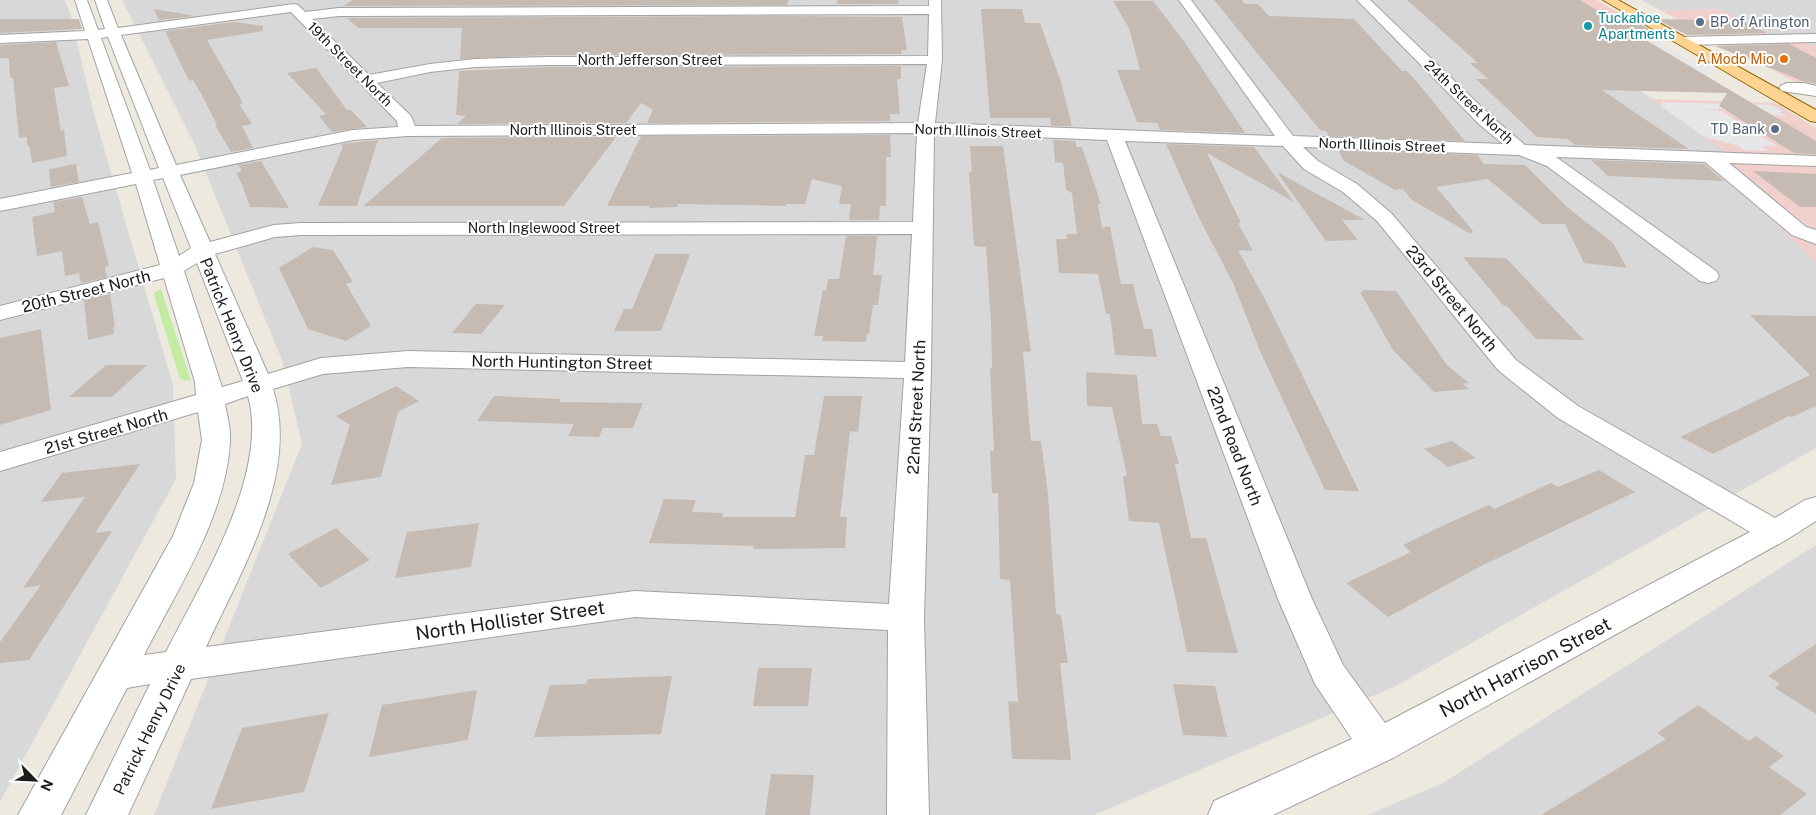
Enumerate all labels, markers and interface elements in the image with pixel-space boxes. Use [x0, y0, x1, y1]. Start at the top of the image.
place label: Tuckahoe Apartments [1598, 10, 1675, 42]
place label: BP of Arlington [1710, 14, 1809, 30]
marker: BP of Arlington [1694, 16, 1706, 28]
street label: 19th Street North [304, 18, 396, 110]
marker: Tuckahoe Apartments [1582, 20, 1594, 32]
place label: A Modo Mio [1697, 51, 1774, 67]
street label: North Jefferson Street [577, 52, 723, 68]
marker: A Modo Mio [1778, 53, 1790, 65]
street label: 24th Street North [1421, 57, 1517, 147]
street label: North Illinois Street [914, 121, 1042, 141]
place label: TD Bank [1711, 121, 1765, 137]
street label: North Illinois Street [509, 122, 637, 138]
marker: TD Bank [1769, 123, 1781, 135]
street label: North Illinois Street [1318, 135, 1446, 155]
street label: North Inglewood Street [468, 220, 620, 236]
street label: 23rd Street North [1402, 242, 1501, 355]
street label: Patrick Henry Drive [196, 255, 267, 396]
street label: 20th Street North [20, 266, 152, 317]
street label: 22nd Street North [903, 339, 930, 475]
street label: North Huntington Street [471, 351, 653, 374]
street label: 22nd Road North [1203, 384, 1266, 508]
street label: 21st Street North [42, 405, 170, 458]
street label: North Hollister Street [414, 596, 606, 644]
street label: North Harrison Street [1435, 612, 1615, 722]
street label: Patrick Henry Drive [109, 660, 190, 798]
north arrow [10, 755, 60, 805]
text: N [37, 777, 56, 794]

